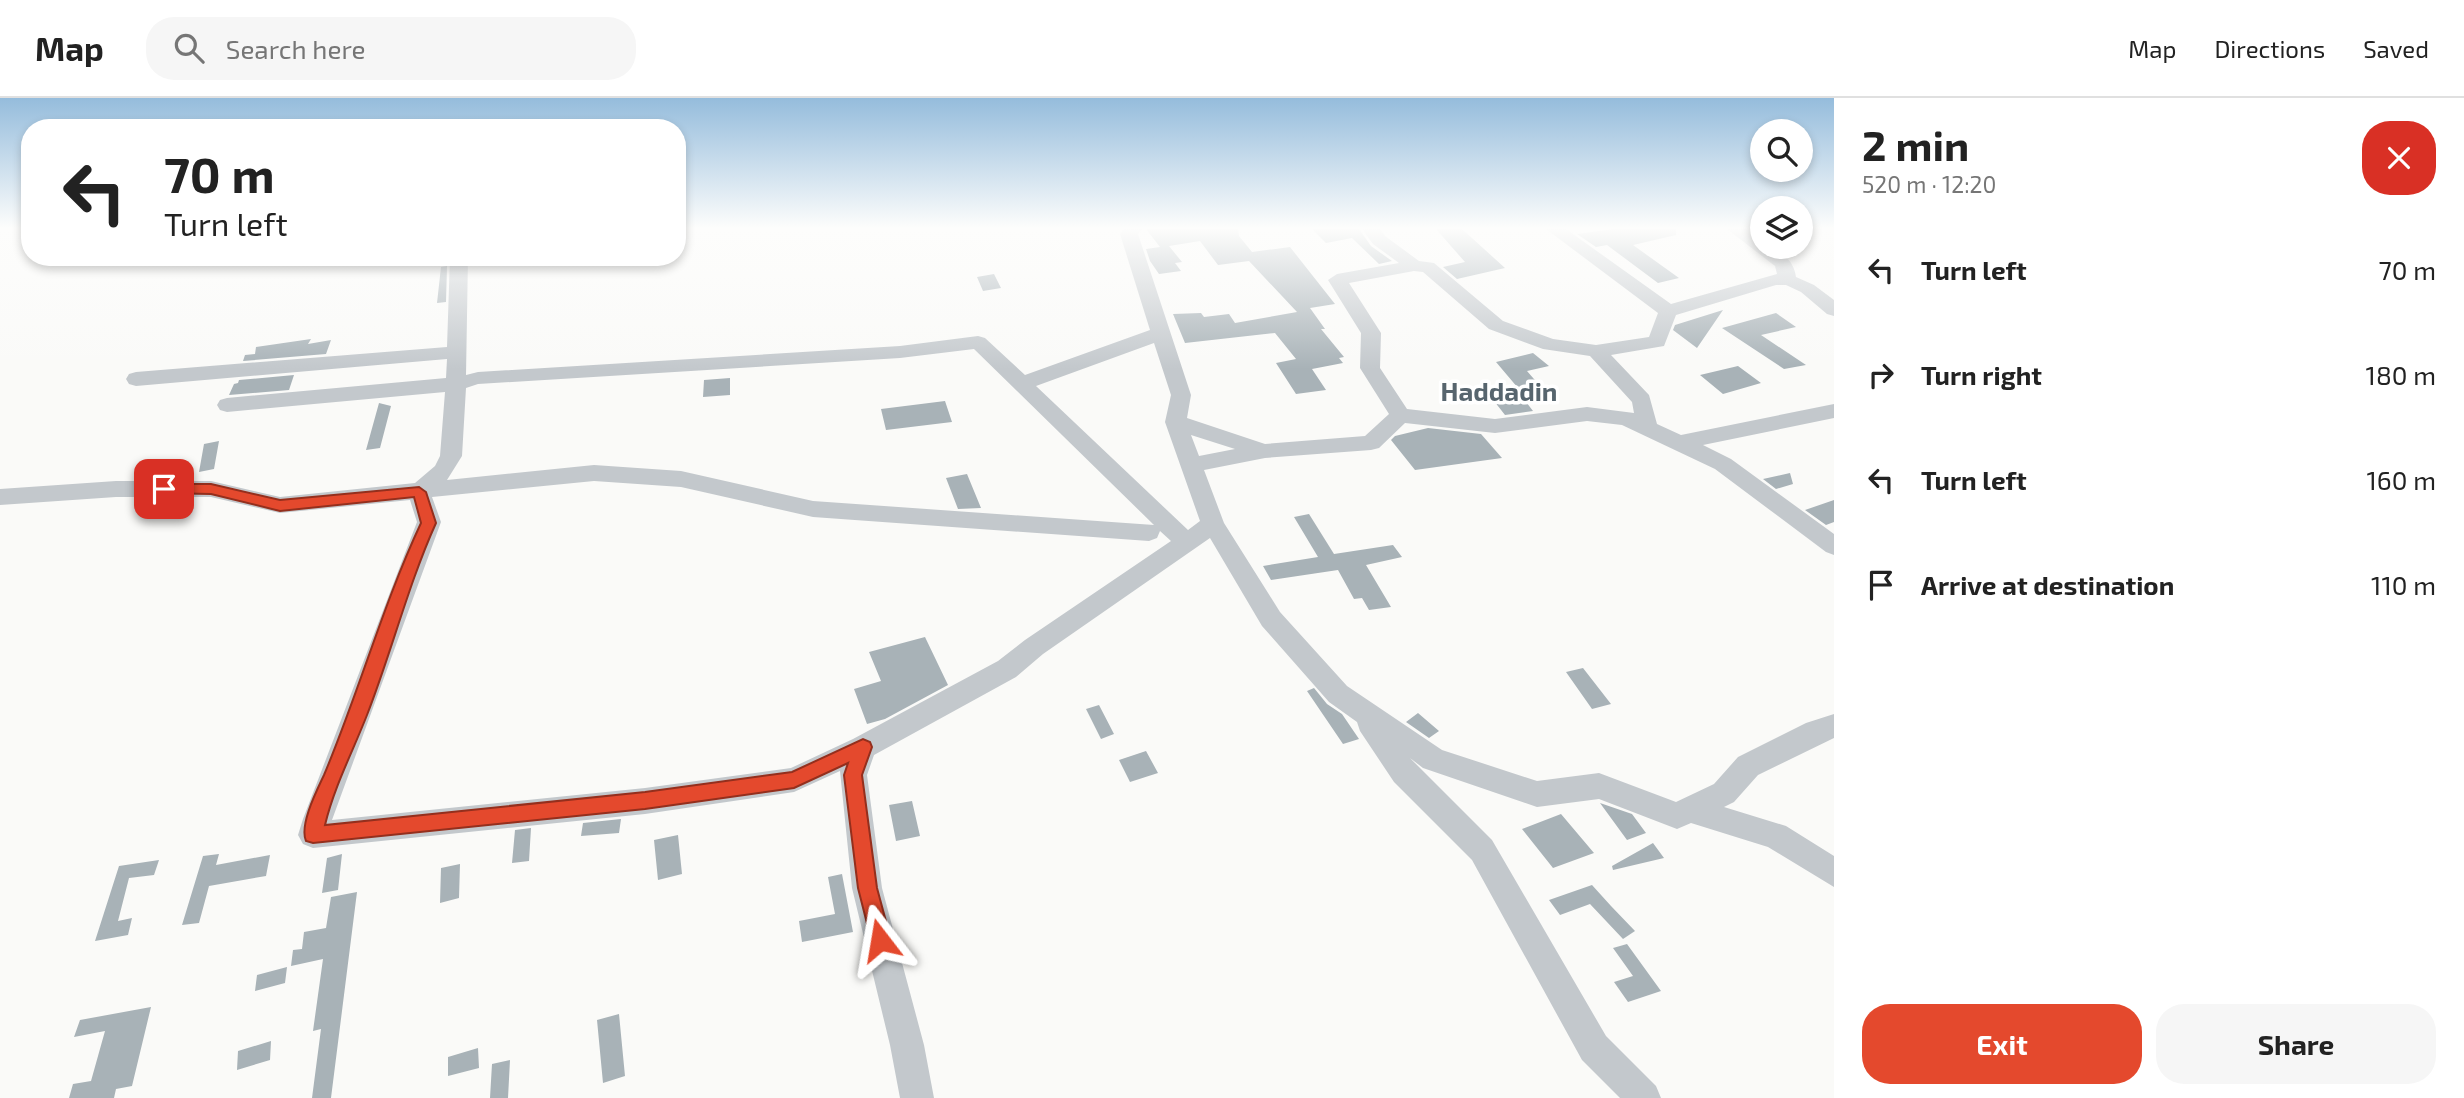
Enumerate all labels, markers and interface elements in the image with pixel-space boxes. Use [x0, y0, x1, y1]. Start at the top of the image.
search box [146, 17, 636, 80]
text: Map [35, 28, 104, 68]
icon: search [170, 29, 208, 67]
text: Search here [226, 33, 365, 64]
text: Map [2128, 34, 2176, 63]
text: Directions [2214, 34, 2325, 63]
text: Saved [2363, 34, 2429, 63]
map controls [1750, 119, 1813, 259]
button: search [1750, 119, 1813, 182]
text: 2 min [1862, 119, 1969, 169]
button: close [2362, 121, 2436, 195]
text: 70 m [164, 144, 275, 203]
icon: left [49, 147, 140, 238]
text: 520 m · 12:20 [1862, 170, 1996, 198]
button: layers [1750, 196, 1813, 259]
text: Turn left [164, 204, 288, 242]
icon: left [1862, 251, 1900, 289]
text: Turn left [1921, 254, 2027, 285]
text: 70 m [2378, 254, 2436, 285]
icon: right [1862, 356, 1900, 394]
text: Turn right [1921, 359, 2042, 390]
text: 180 m [2366, 359, 2436, 390]
district label: Haddadin [1441, 375, 1557, 406]
pin [134, 459, 194, 519]
icon: left [1862, 461, 1900, 499]
text: Turn left [1921, 464, 2027, 495]
text: 160 m [2367, 464, 2436, 495]
icon: arrive [145, 470, 183, 508]
icon: arrive [1862, 566, 1900, 604]
text: Arrive at destination [1921, 569, 2174, 600]
text: 110 m [2371, 569, 2436, 600]
position arrow [843, 903, 917, 977]
button: Exit [1862, 1004, 2142, 1084]
button: Share [2156, 1004, 2436, 1084]

